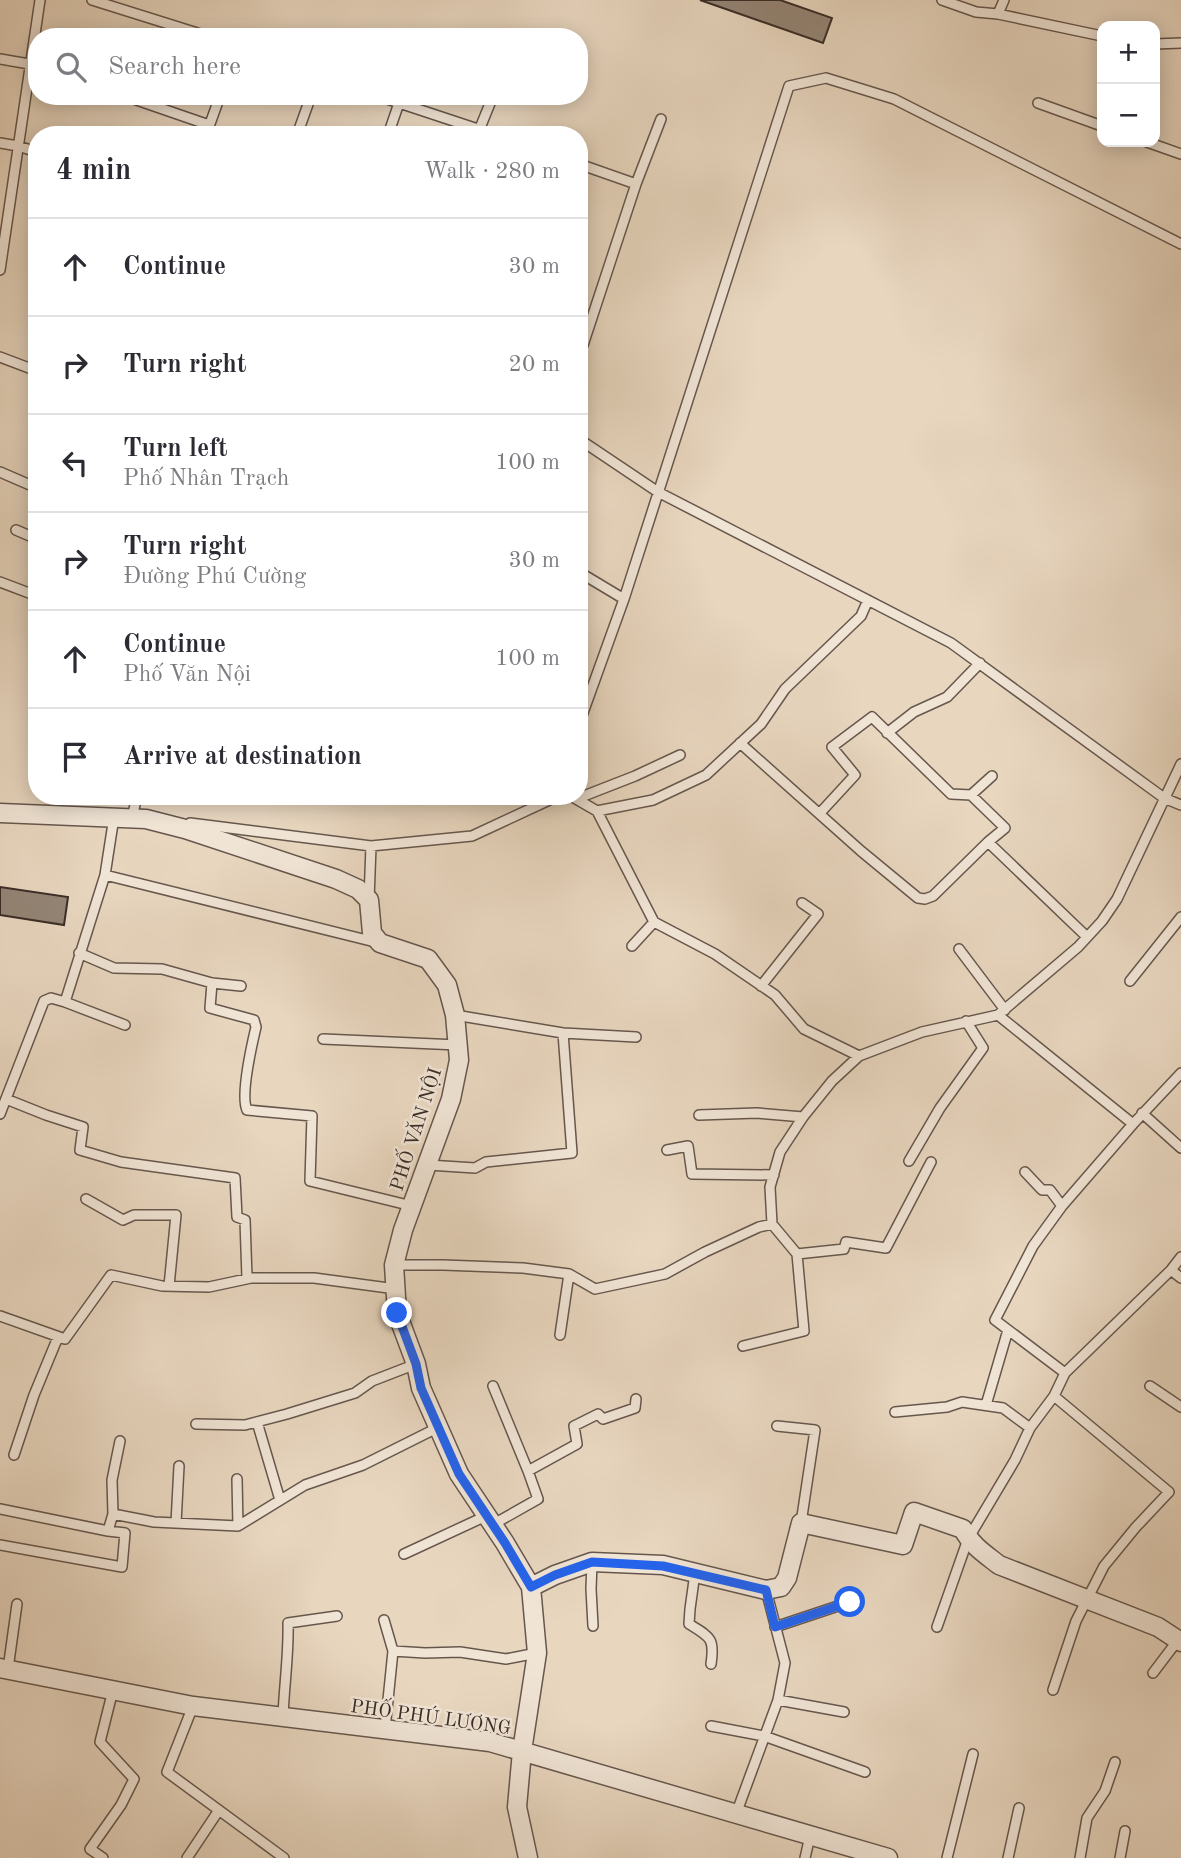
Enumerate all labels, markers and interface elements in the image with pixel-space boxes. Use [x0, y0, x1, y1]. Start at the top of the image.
map controls [1097, 21, 1160, 147]
button: + [1097, 21, 1160, 84]
search box [28, 28, 588, 105]
icon: search [52, 48, 90, 86]
text: Search here [108, 54, 241, 80]
button: − [1097, 84, 1160, 147]
text: 4 min [56, 156, 131, 186]
text: Walk · 280 m [424, 160, 560, 183]
icon: ahead [56, 248, 94, 286]
text: Continue [123, 254, 226, 280]
text: 30 m [509, 255, 560, 278]
icon: right [56, 346, 94, 384]
text: Turn right [123, 352, 246, 378]
text: 20 m [509, 353, 560, 376]
text: Turn left [123, 436, 228, 462]
icon: left [56, 444, 94, 482]
text: 100 m [495, 451, 560, 474]
text: Phố Nhân Trạch [123, 467, 289, 490]
text: Turn right [123, 534, 246, 560]
icon: right [56, 542, 94, 580]
text: 30 m [509, 549, 560, 572]
text: Đường Phú Cường [123, 565, 306, 588]
text: Continue [123, 632, 226, 658]
icon: ahead [56, 640, 94, 678]
text: 100 m [495, 647, 560, 670]
text: Phố Văn Nội [123, 663, 251, 686]
icon: arrive [56, 738, 94, 776]
text: Arrive at destination [123, 744, 362, 770]
street label: PHỐ VĂN NỘI [383, 1064, 446, 1194]
route end [381, 1297, 412, 1328]
route start [834, 1586, 865, 1617]
street label: PHỐ PHÚ LƯƠNG [349, 1692, 513, 1739]

